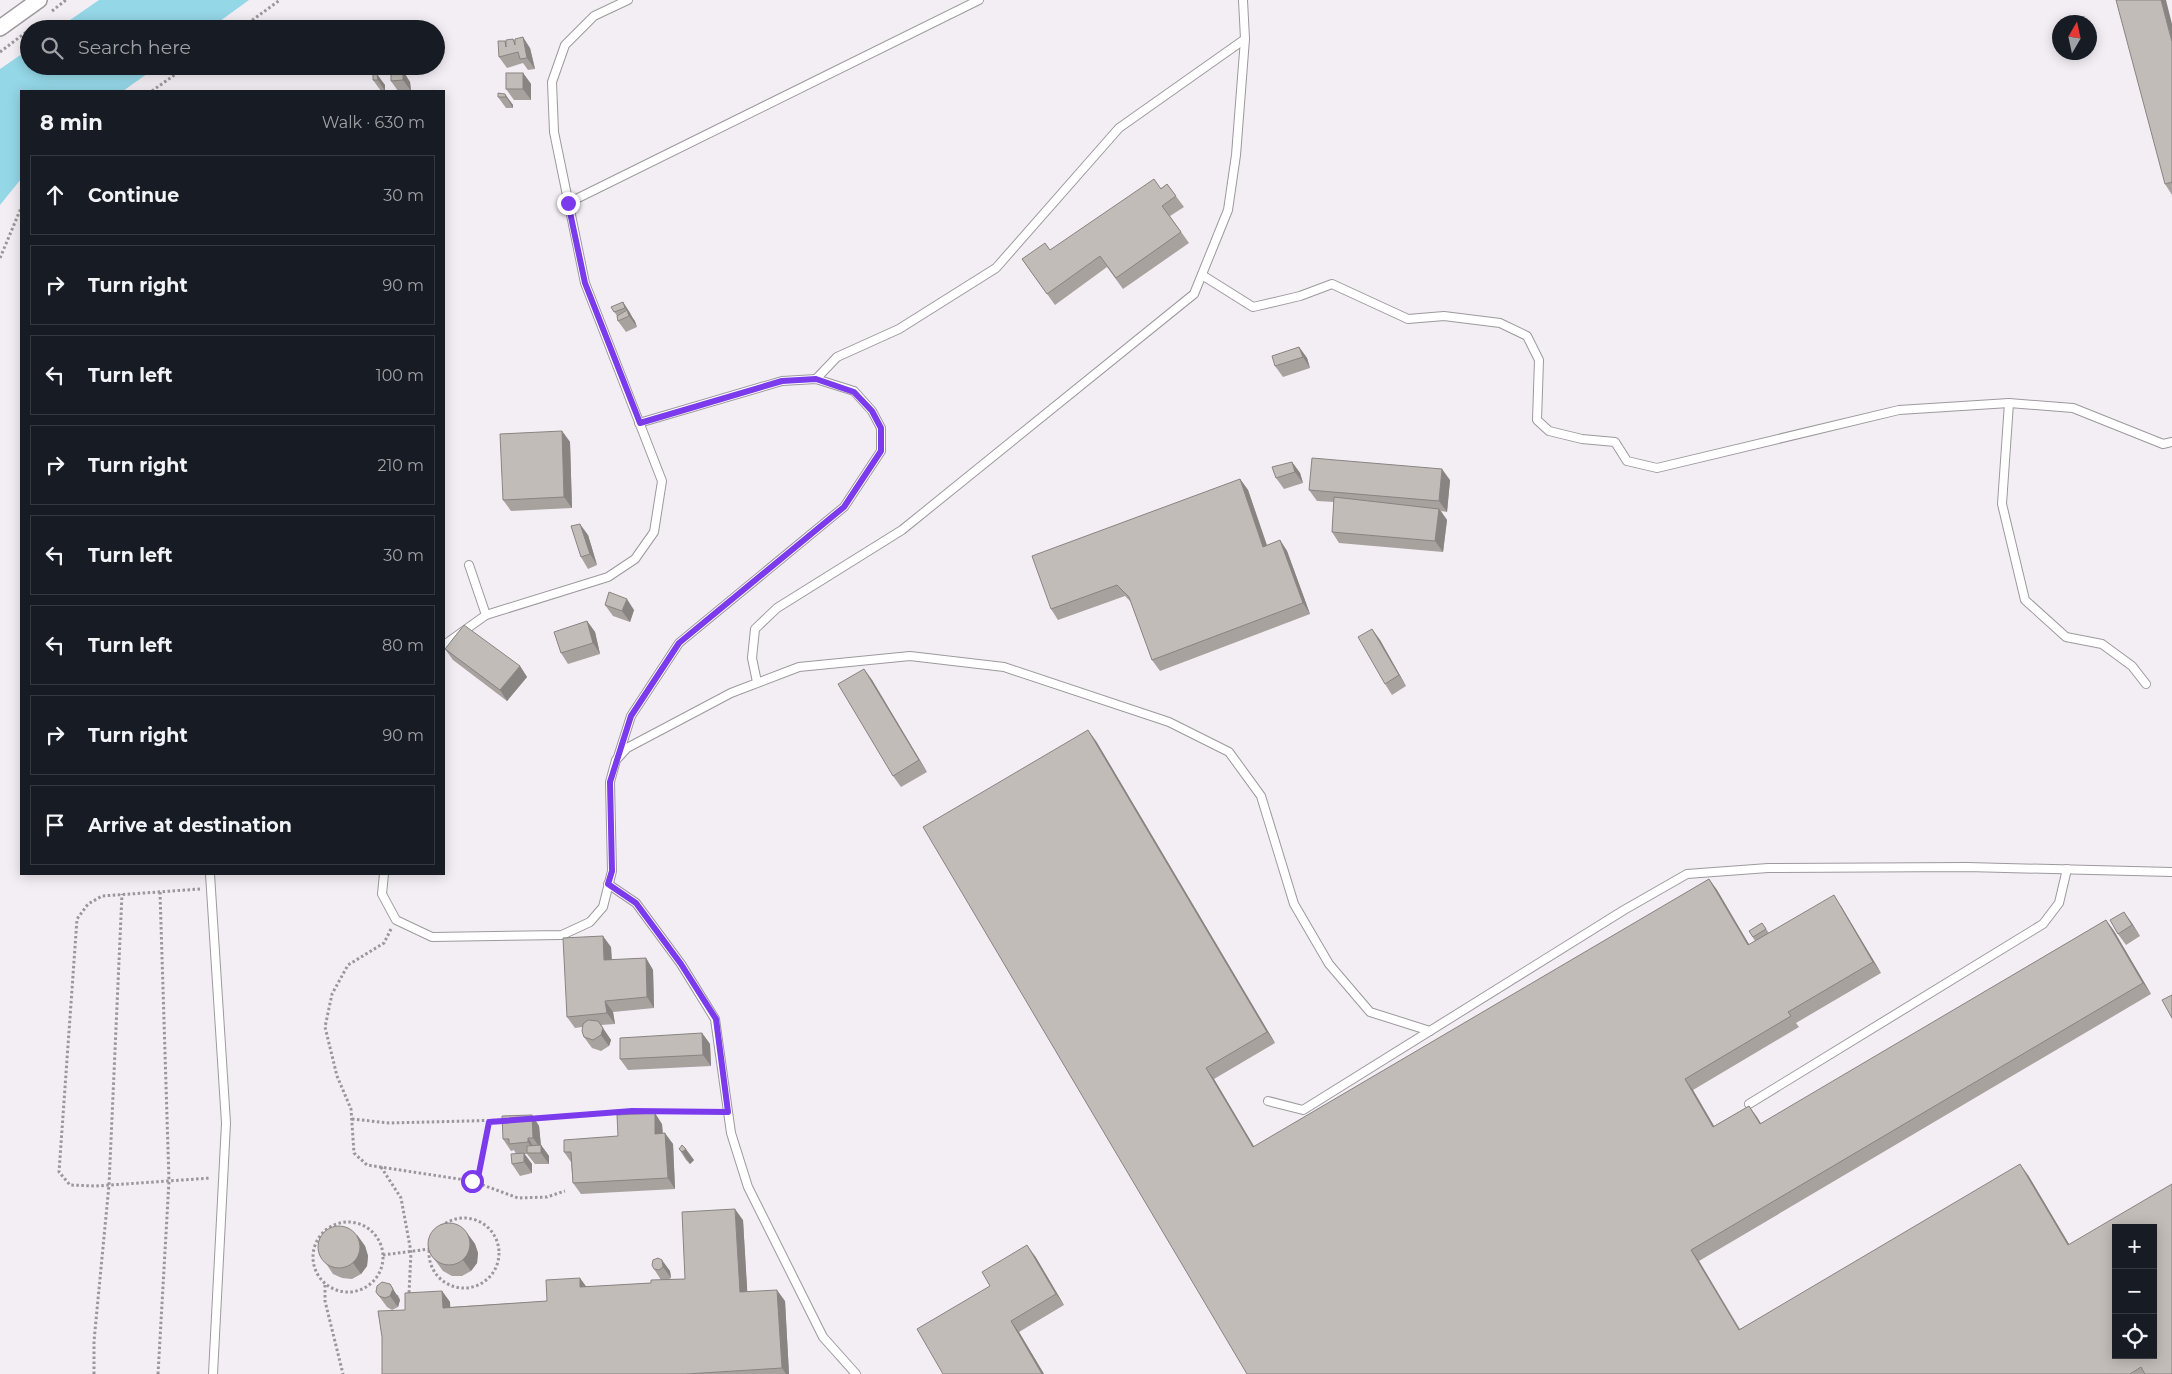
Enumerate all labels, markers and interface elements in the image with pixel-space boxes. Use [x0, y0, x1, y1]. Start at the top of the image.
north arrow [2052, 15, 2097, 60]
search box [20, 20, 445, 75]
icon: search [38, 34, 66, 62]
text: Search here [78, 36, 191, 59]
text: 8 min [40, 110, 103, 135]
text: Walk · 630 m [322, 113, 425, 132]
icon: ahead [41, 181, 69, 209]
text: Continue [88, 184, 179, 207]
text: 30 m [383, 186, 424, 205]
route end [557, 192, 580, 215]
icon: right [41, 271, 69, 299]
text: Turn right [88, 274, 188, 297]
text: 90 m [382, 276, 424, 295]
icon: left [41, 361, 69, 389]
text: Turn left [88, 364, 173, 387]
text: 100 m [376, 366, 424, 385]
icon: right [41, 451, 69, 479]
text: Turn right [88, 454, 188, 477]
text: 210 m [377, 456, 424, 475]
icon: left [41, 541, 69, 569]
text: Turn left [88, 544, 173, 567]
text: 30 m [383, 546, 424, 565]
icon: left [41, 631, 69, 659]
text: Turn left [88, 634, 173, 657]
text: 80 m [382, 636, 424, 655]
icon: right [41, 721, 69, 749]
text: Turn right [88, 724, 188, 747]
text: 90 m [382, 726, 424, 745]
icon: arrive [41, 811, 69, 839]
text: Arrive at destination [88, 814, 292, 837]
route start [461, 1170, 484, 1193]
map controls [2112, 1224, 2157, 1359]
button: + [2112, 1224, 2157, 1269]
button: − [2112, 1269, 2157, 1314]
button: locate [2112, 1314, 2157, 1359]

